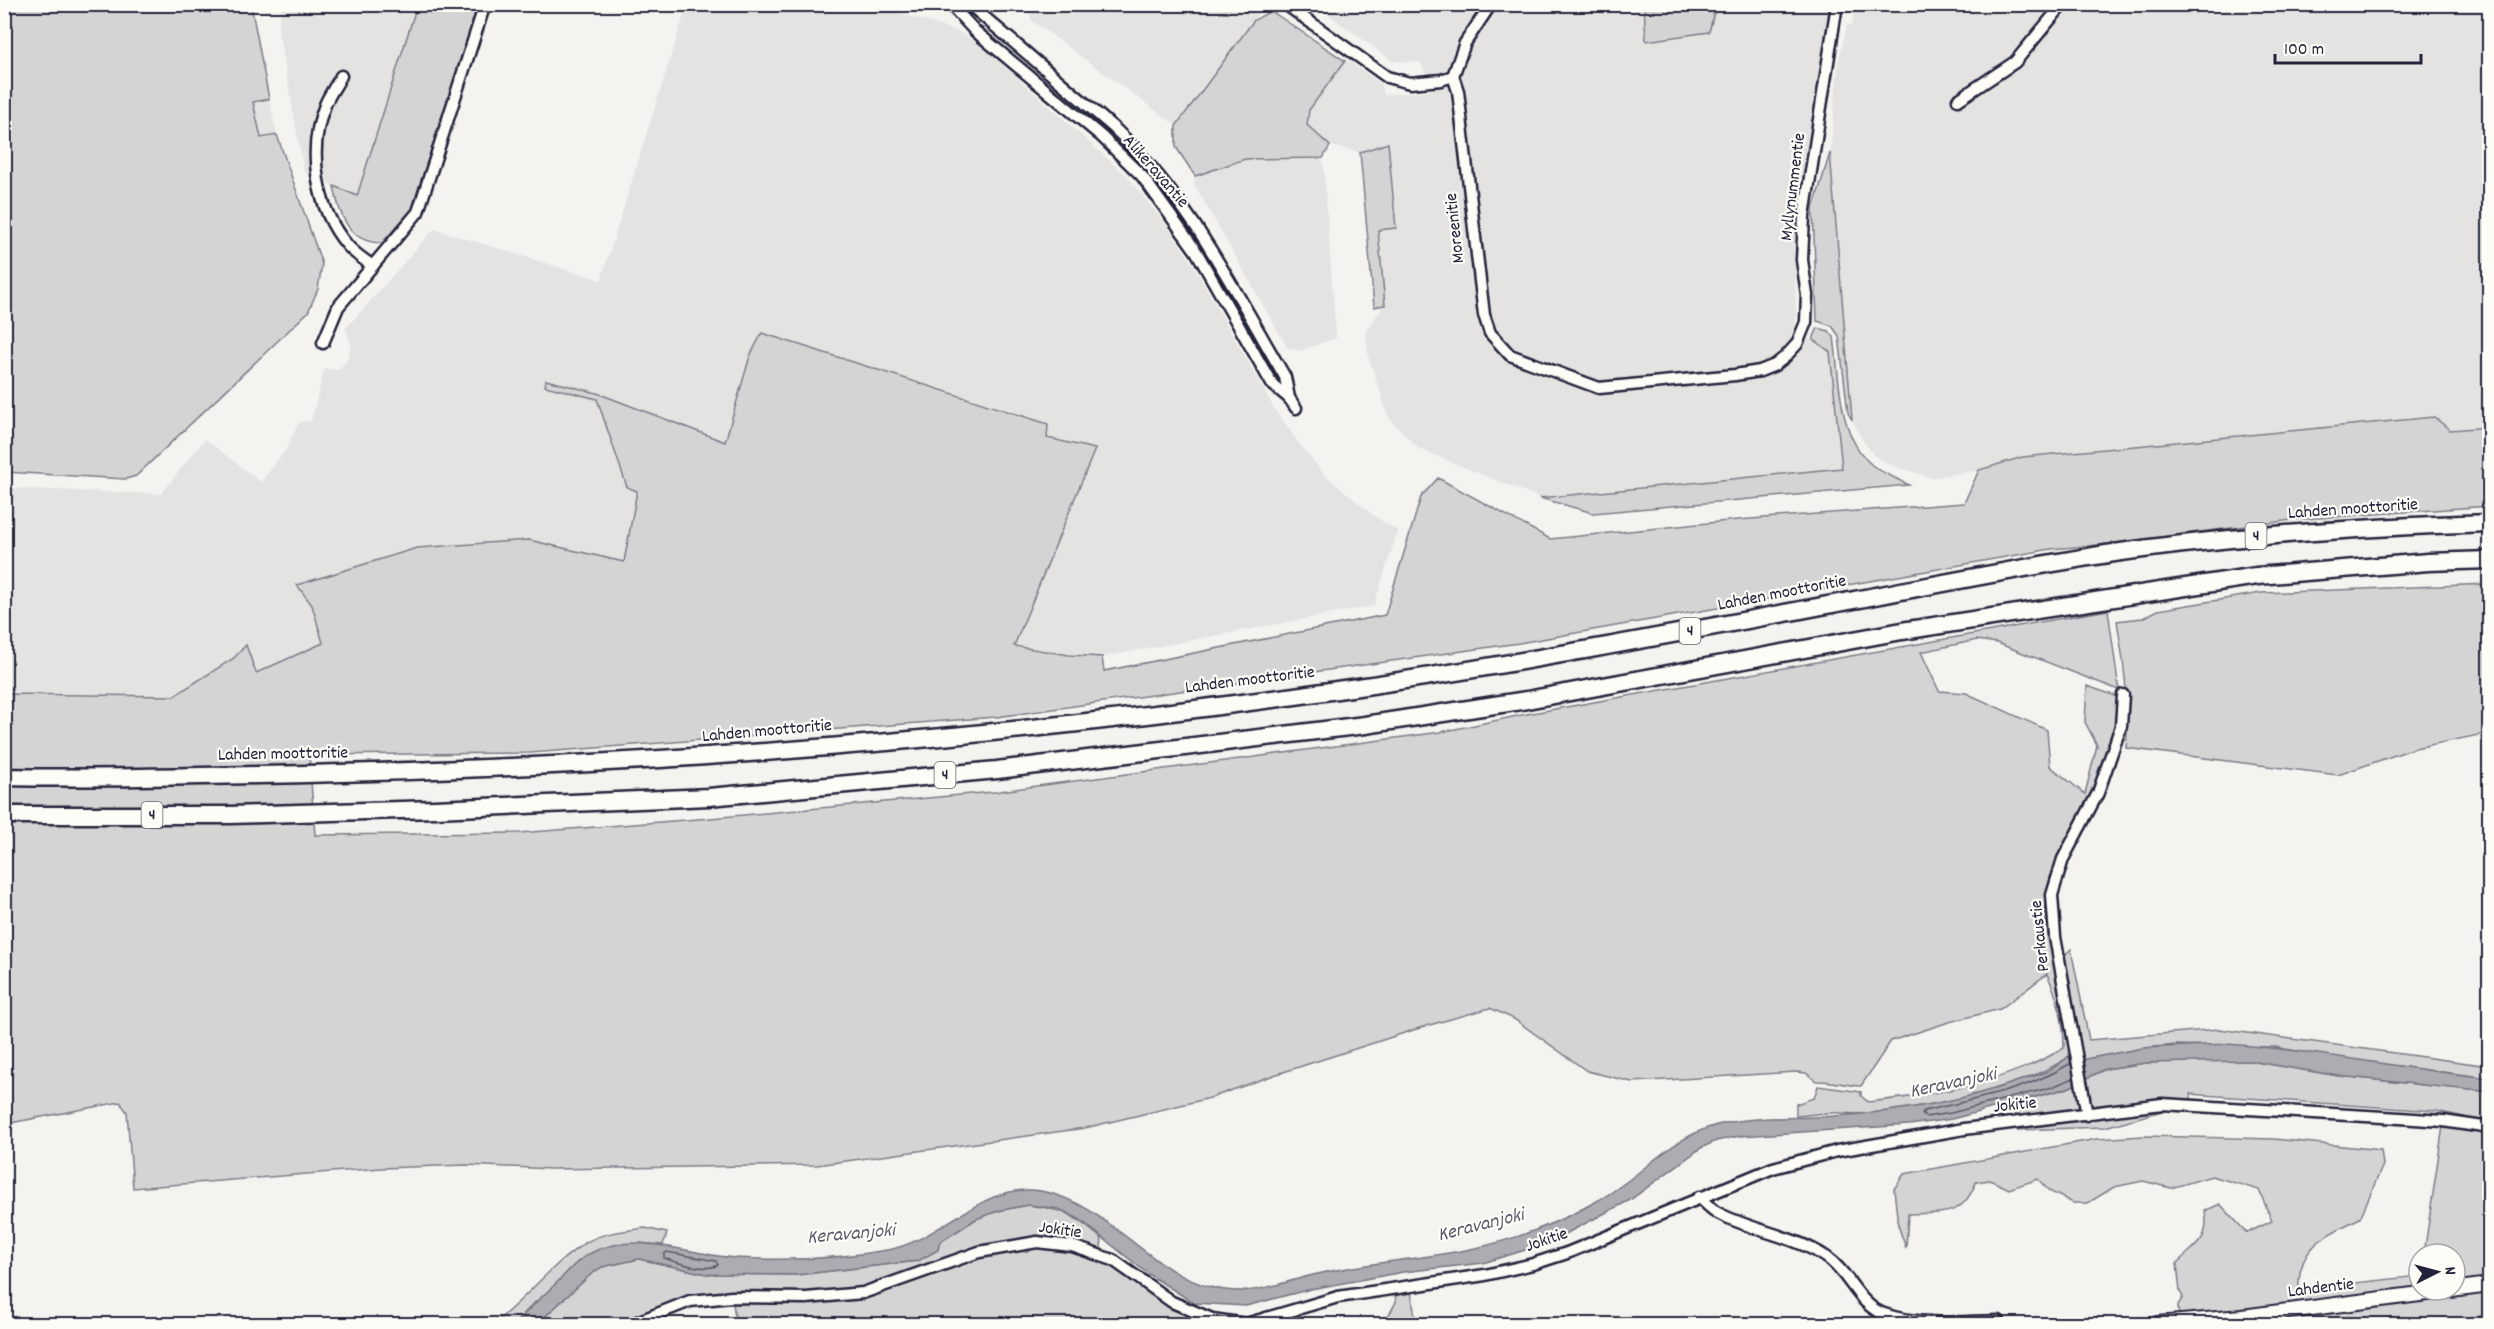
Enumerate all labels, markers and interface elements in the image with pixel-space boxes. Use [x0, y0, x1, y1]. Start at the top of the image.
scale bar [2275, 27, 2420, 65]
text: 100 m [2284, 38, 2324, 63]
street label: Alikeravantie [1116, 130, 1194, 214]
street label: Myllynummentie [1775, 132, 1813, 242]
street label: Moreenitie [1440, 192, 1472, 264]
street label: Lahden moottoritie [2287, 493, 2419, 527]
road number: 4 [2246, 523, 2266, 549]
street label: Lahden moottoritie [1716, 569, 1848, 619]
road number: 4 [1680, 618, 1700, 644]
street label: Lahden moottoritie [1184, 661, 1316, 701]
street label: Lahden moottoritie [701, 714, 833, 750]
street label: Lahden moottoritie [218, 741, 348, 769]
road number: 4 [934, 762, 956, 788]
road number: 4 [142, 802, 162, 828]
street label: Perkaustie [2025, 899, 2057, 973]
water label: Keravanjoki [1907, 1060, 2002, 1107]
street label: Jokitie [1992, 1091, 2038, 1121]
water label: Keravanjoki [1435, 1201, 1530, 1250]
street label: Jokitie [1037, 1216, 1083, 1246]
water label: Keravanjoki [806, 1217, 899, 1253]
street label: Jokitie [1523, 1222, 1572, 1260]
north arrow [2407, 1242, 2467, 1302]
text: N [2438, 1266, 2461, 1276]
street label: Lahdentie [2286, 1273, 2356, 1305]

